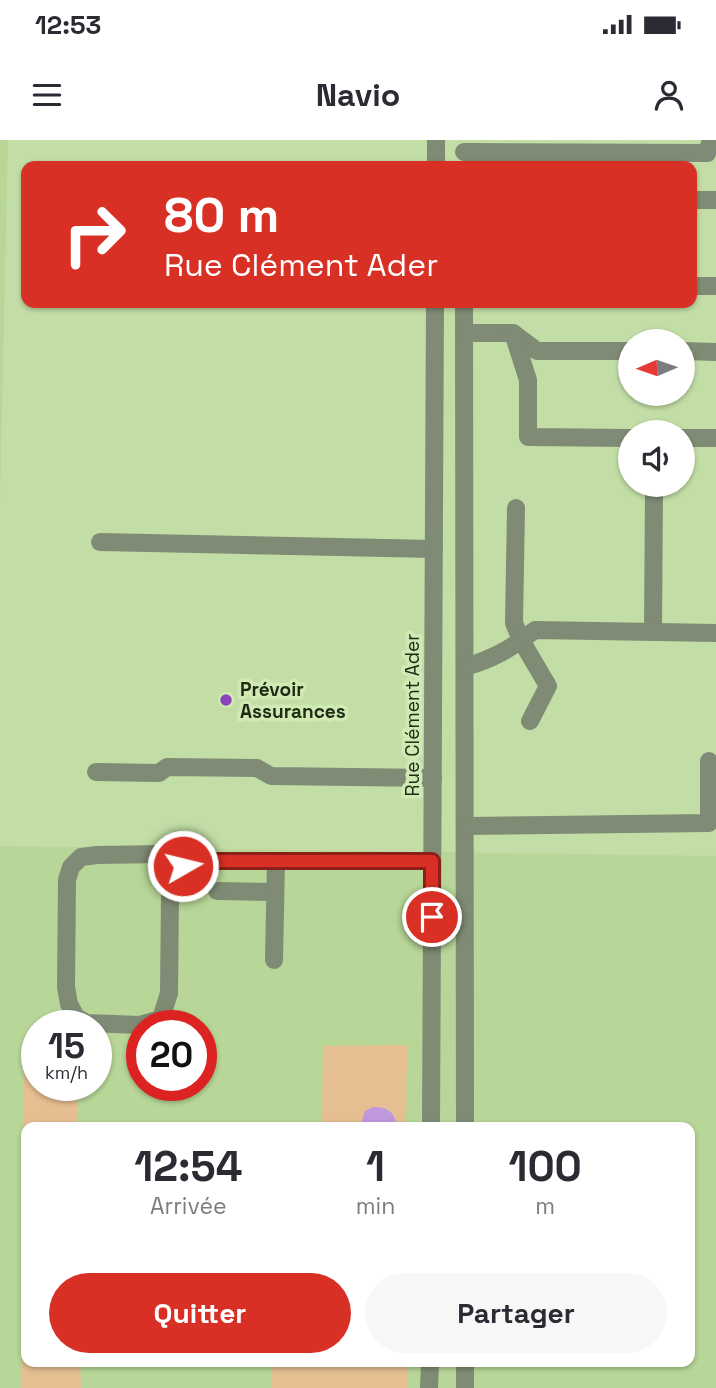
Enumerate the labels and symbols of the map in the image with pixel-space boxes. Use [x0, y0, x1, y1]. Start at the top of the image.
north arrow [618, 329, 695, 406]
street label: Rue Clément Ader [400, 634, 425, 796]
place label: Prévoir Assurances [240, 677, 346, 724]
marker: Prévoir Assurances [218, 692, 234, 708]
position arrow [146, 829, 220, 903]
pin [402, 887, 462, 947]
speed limit sign: 20 [126, 1010, 217, 1101]

